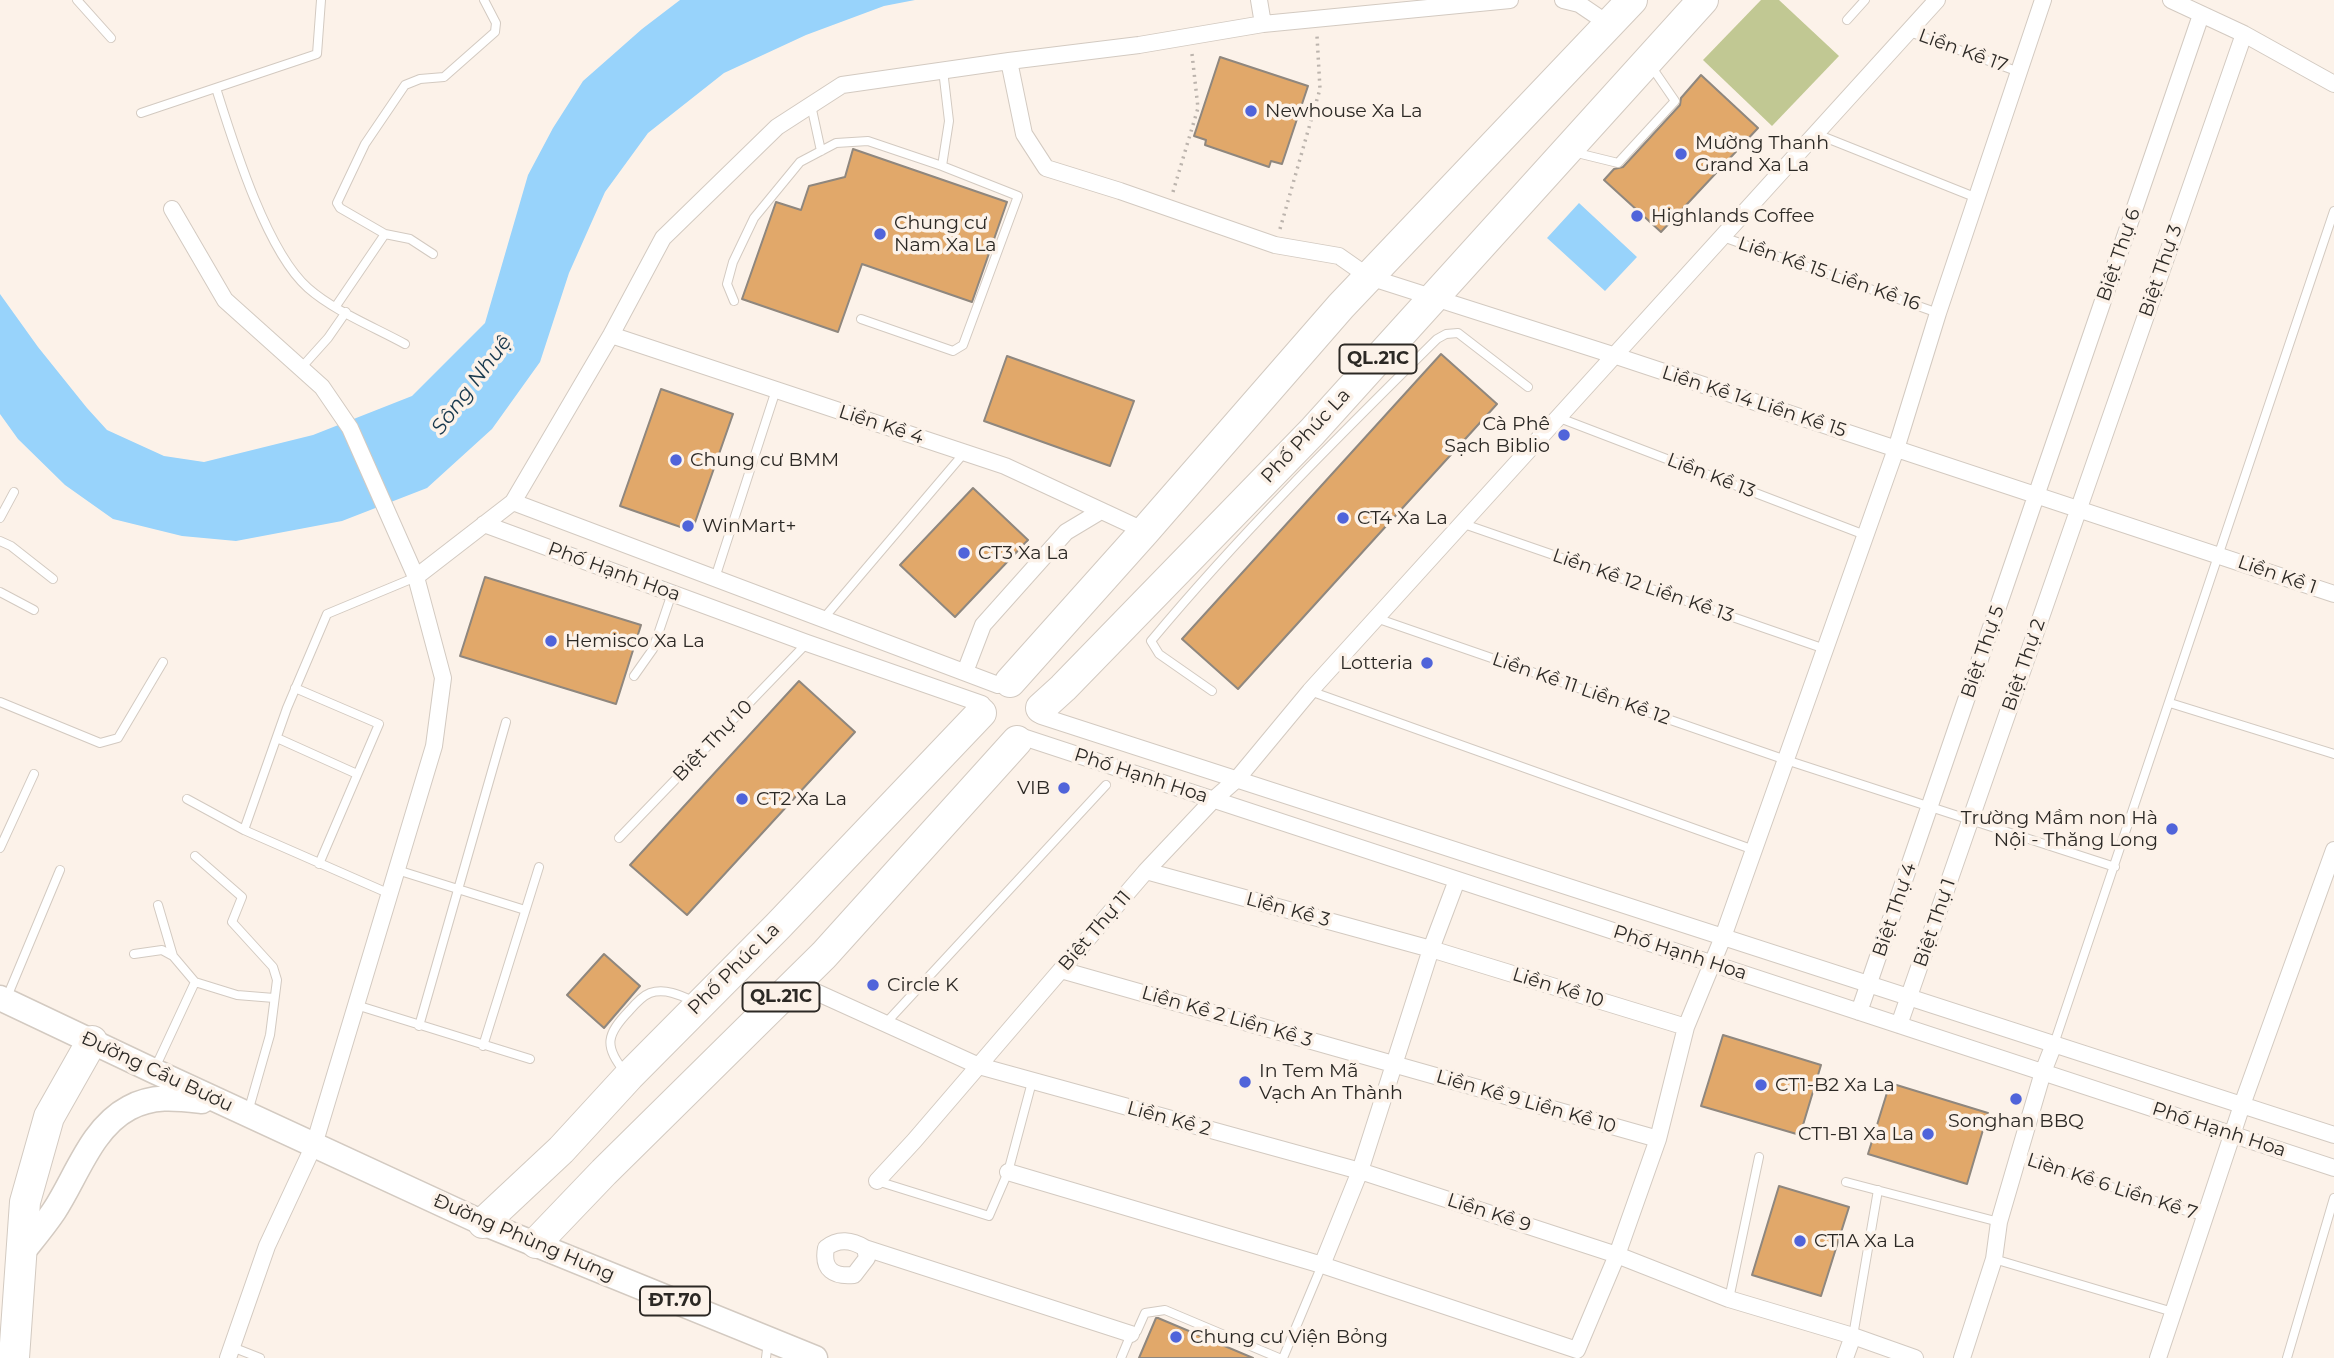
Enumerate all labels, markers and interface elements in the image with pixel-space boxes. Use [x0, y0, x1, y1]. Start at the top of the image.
street label: Liền Kề 17 [1915, 24, 2011, 78]
place label: Newhouse Xa La [1265, 100, 1422, 122]
marker: Newhouse Xa La [1243, 103, 1259, 119]
place label: Mường Thanh Grand Xa La [1695, 132, 1829, 176]
marker: Mường Thanh Grand Xa La [1673, 146, 1689, 162]
place label: Highlands Coffee [1651, 205, 1814, 227]
street label: Biệt Thự 6 [2092, 206, 2146, 304]
marker: Highlands Coffee [1629, 208, 1645, 224]
place label: Chung cư Nam Xa La [894, 212, 997, 256]
street label: Biệt Thự 3 [2135, 222, 2187, 320]
marker: Chung cư Nam Xa La [872, 226, 888, 242]
street label: Liền Kề 15 Liền Kề 16 [1735, 232, 1923, 316]
water label: Sông Nhuệ [426, 330, 518, 440]
road number: QL.21C [1340, 344, 1416, 374]
street label: Liền Kề 14 Liền Kề 15 [1659, 361, 1849, 443]
street label: Phố Phúc La [1257, 384, 1355, 488]
street label: Liền Kề 4 [836, 401, 926, 449]
place label: Cà Phê Sạch Biblio [1444, 413, 1550, 457]
marker: Cà Phê Sạch Biblio [1556, 427, 1572, 443]
place label: Chung cư BMM [690, 449, 839, 471]
street label: Liền Kề 13 [1664, 449, 1758, 503]
marker: Chung cư BMM [668, 452, 684, 468]
place label: CT4 Xa La [1357, 507, 1448, 529]
marker: CT4 Xa La [1335, 510, 1351, 526]
place label: WinMart+ [702, 515, 796, 537]
marker: WinMart+ [680, 518, 696, 534]
street label: Phố Hạnh Hoa [545, 537, 683, 607]
place label: CT3 Xa La [978, 542, 1069, 564]
street label: Liền Kề 12 Liền Kề 13 [1549, 544, 1737, 628]
marker: CT3 Xa La [956, 545, 972, 561]
street label: Liền Kề 1 [2235, 551, 2319, 599]
street label: Biệt Thự 5 [1957, 603, 2009, 701]
street label: Biệt Thự 2 [1998, 616, 2050, 714]
place label: Hemisco Xa La [565, 630, 705, 652]
marker: Hemisco Xa La [543, 633, 559, 649]
street label: Liền Kề 11 Liền Kề 12 [1489, 648, 1673, 730]
place label: Lotteria [1340, 652, 1413, 674]
marker: Lotteria [1419, 655, 1435, 671]
street label: Biệt Thự 10 [668, 695, 758, 787]
street label: Phố Hạnh Hoa [1071, 744, 1211, 808]
place label: VIB [1017, 777, 1050, 799]
marker: VIB [1056, 780, 1072, 796]
place label: CT2 Xa La [756, 788, 847, 810]
marker: CT2 Xa La [734, 791, 750, 807]
place label: Trường Mầm non Hà Nội - Thăng Long [1961, 807, 2158, 851]
marker: Trường Mầm non Hà Nội - Thăng Long [2164, 821, 2180, 837]
street label: Biệt Thự 4 [1868, 860, 1922, 960]
street label: Biệt Thự 1 [1909, 876, 1961, 970]
street label: Biệt Thự 11 [1054, 886, 1136, 976]
street label: Liền Kề 3 [1244, 888, 1332, 932]
street label: Phố Phúc La [683, 918, 785, 1020]
street label: Phố Hạnh Hoa [1610, 921, 1750, 985]
street label: Liền Kề 10 [1509, 963, 1607, 1013]
place label: Circle K [887, 974, 959, 996]
marker: Circle K [865, 977, 881, 993]
road number: QL.21C [742, 982, 820, 1012]
street label: Liền Kề 2 Liền Kề 3 [1139, 982, 1315, 1052]
street label: Đường Cầu Bươu [77, 1027, 237, 1117]
place label: In Tem Mã Vạch An Thành [1259, 1060, 1403, 1104]
street label: Liền Kề 9 Liền Kề 10 [1433, 1065, 1619, 1139]
marker: In Tem Mã Vạch An Thành [1237, 1074, 1253, 1090]
place label: CT1-B2 Xa La [1775, 1074, 1895, 1096]
marker: CT1-B2 Xa La [1753, 1077, 1769, 1093]
marker: Songhan BBQ [2008, 1091, 2024, 1107]
street label: Liền Kề 2 [1125, 1097, 1213, 1141]
street label: Phố Hạnh Hoa [2149, 1098, 2289, 1162]
place label: Songhan BBQ [1948, 1110, 2084, 1132]
place label: CT1-B1 Xa La [1798, 1123, 1914, 1145]
marker: CT1-B1 Xa La [1920, 1126, 1936, 1142]
street label: Lièn Kề 6 Liền Kề 7 [2024, 1149, 2200, 1225]
street label: Đường Phùng Hưng [430, 1189, 618, 1287]
street label: Liền Kề 9 [1444, 1189, 1534, 1237]
place label: CT1A Xa La [1814, 1230, 1915, 1252]
marker: CT1A Xa La [1792, 1233, 1808, 1249]
road number: ĐT.70 [640, 1286, 710, 1316]
place label: Chung cư Viện Bỏng [1190, 1326, 1388, 1348]
marker: Chung cư Viện Bỏng [1168, 1329, 1184, 1345]

